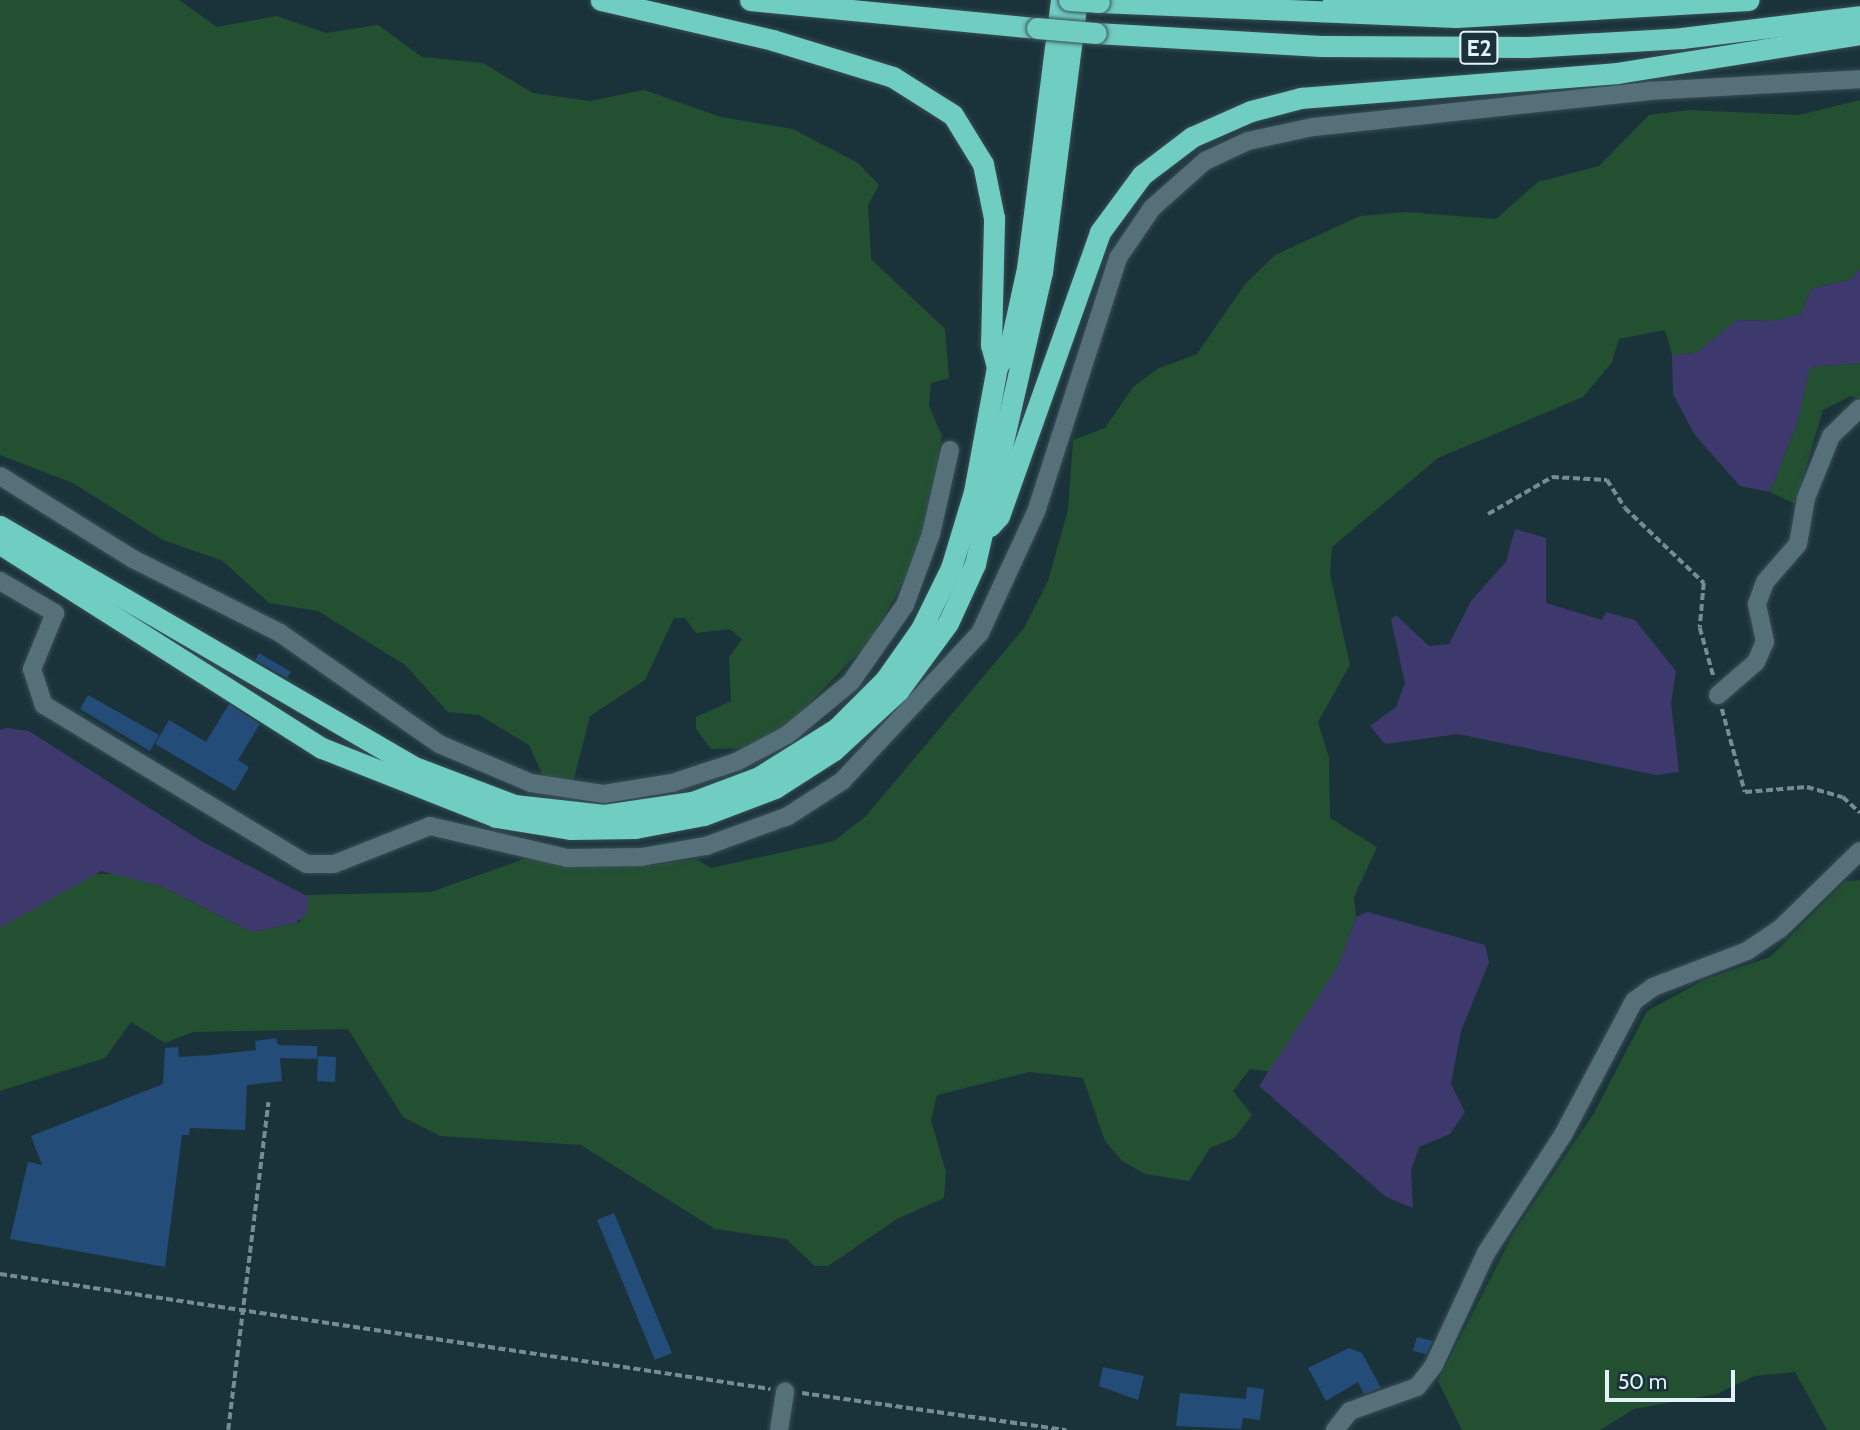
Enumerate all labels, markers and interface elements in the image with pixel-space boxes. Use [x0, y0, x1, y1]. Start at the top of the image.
road number: E2 [1458, 28, 1500, 68]
scale bar [1608, 1356, 1738, 1400]
text: 50 m [1618, 1369, 1667, 1394]

